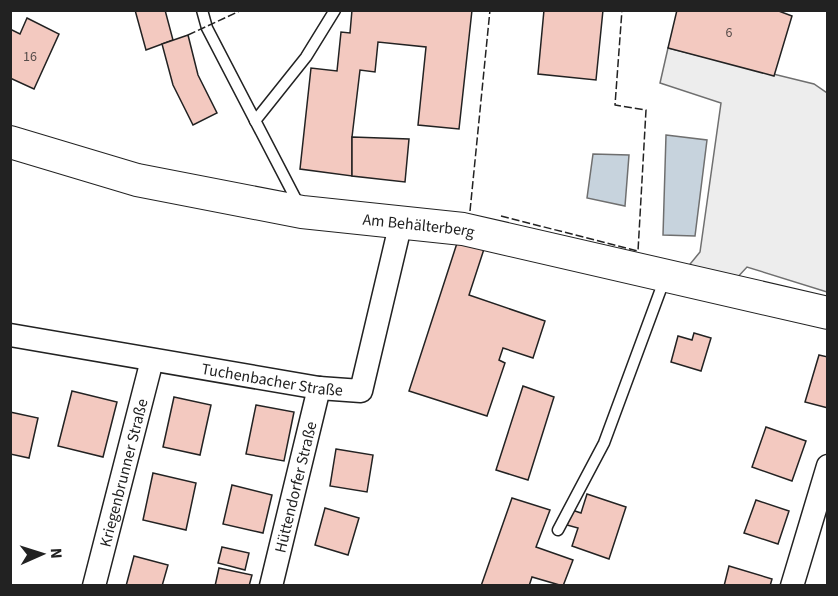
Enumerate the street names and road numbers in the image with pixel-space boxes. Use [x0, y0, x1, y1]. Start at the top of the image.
street label: Am Behälterberg [362, 208, 477, 243]
street label: Tuchenbacher Straße [200, 358, 344, 402]
street label: Kriegenbrunner Straße [94, 396, 154, 550]
street label: Hüttendorfer Straße [269, 419, 323, 555]

